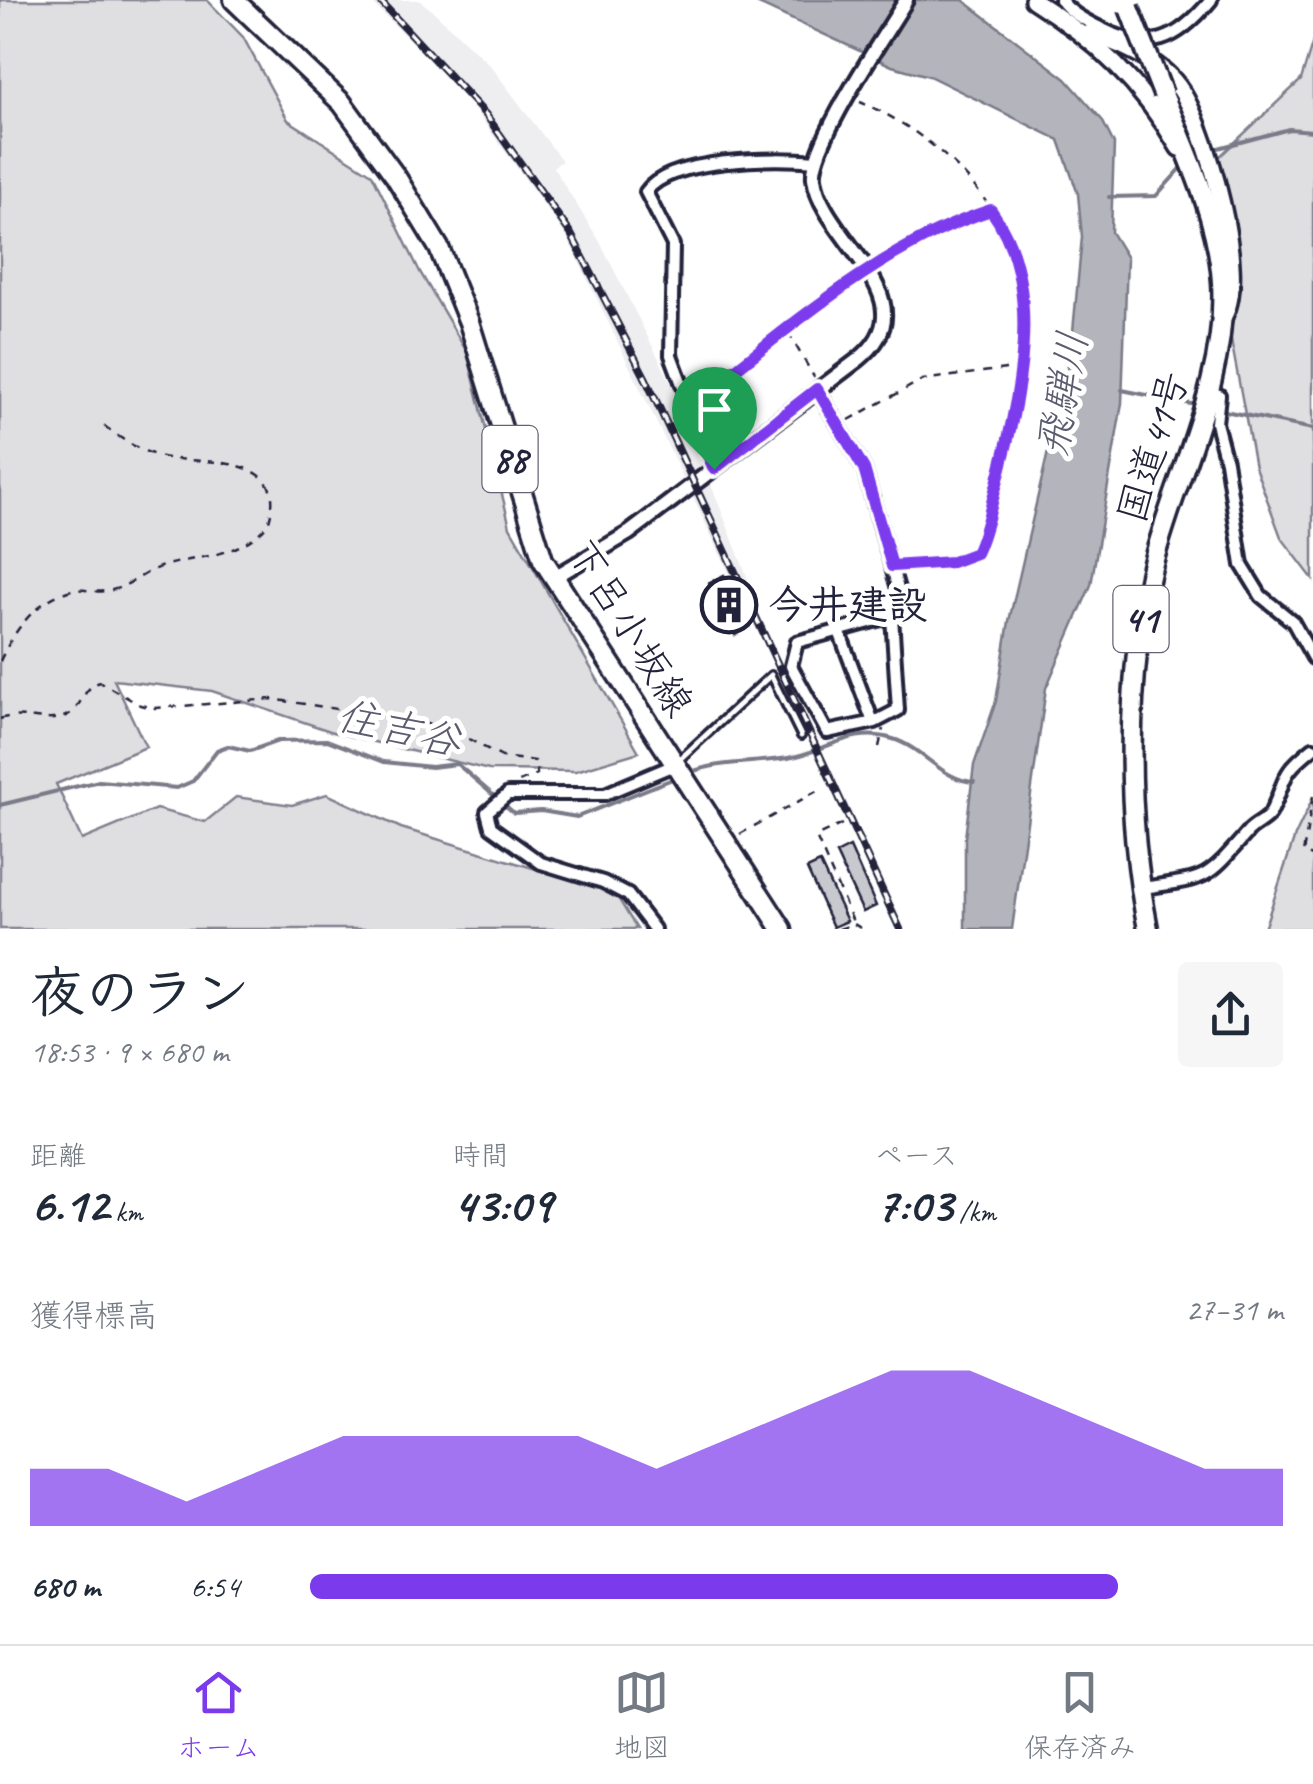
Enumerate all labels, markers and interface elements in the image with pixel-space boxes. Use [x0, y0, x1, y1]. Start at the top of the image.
water label: 飛騨川 [1026, 327, 1100, 461]
street label: 国道41号 [1106, 365, 1200, 529]
pin [672, 367, 757, 470]
icon: arrive [687, 382, 742, 437]
road number: 88 [482, 426, 538, 492]
street label: 下呂小坂線 [556, 530, 704, 726]
building icon: 今井建設 [699, 575, 759, 635]
place label: 今井建設 [768, 580, 928, 630]
road number: 41 [1114, 586, 1168, 652]
water label: 住吉谷 [332, 689, 467, 769]
text: 夜のラン [30, 958, 250, 1028]
button: share [1178, 962, 1283, 1067]
text: 18:53 · 9 × 680 m [30, 1031, 228, 1072]
text: 距離 [30, 1138, 86, 1173]
text: 時間 [453, 1138, 509, 1173]
text: ペース [875, 1138, 958, 1173]
text: 6.12 [30, 1173, 108, 1236]
text: 43:09 [453, 1173, 552, 1236]
text: 7:03 [875, 1173, 953, 1236]
text: km [108, 1194, 143, 1229]
text: /km [953, 1194, 996, 1229]
text: 27–31 m [1185, 1289, 1283, 1330]
text: 獲得標高 [30, 1295, 158, 1336]
text: 680 m [30, 1566, 100, 1607]
text: 6:54 [190, 1566, 240, 1607]
tab: ホーム [177, 1665, 260, 1765]
tab: 地図 [614, 1665, 670, 1765]
tab: 保存済み [1024, 1665, 1136, 1765]

